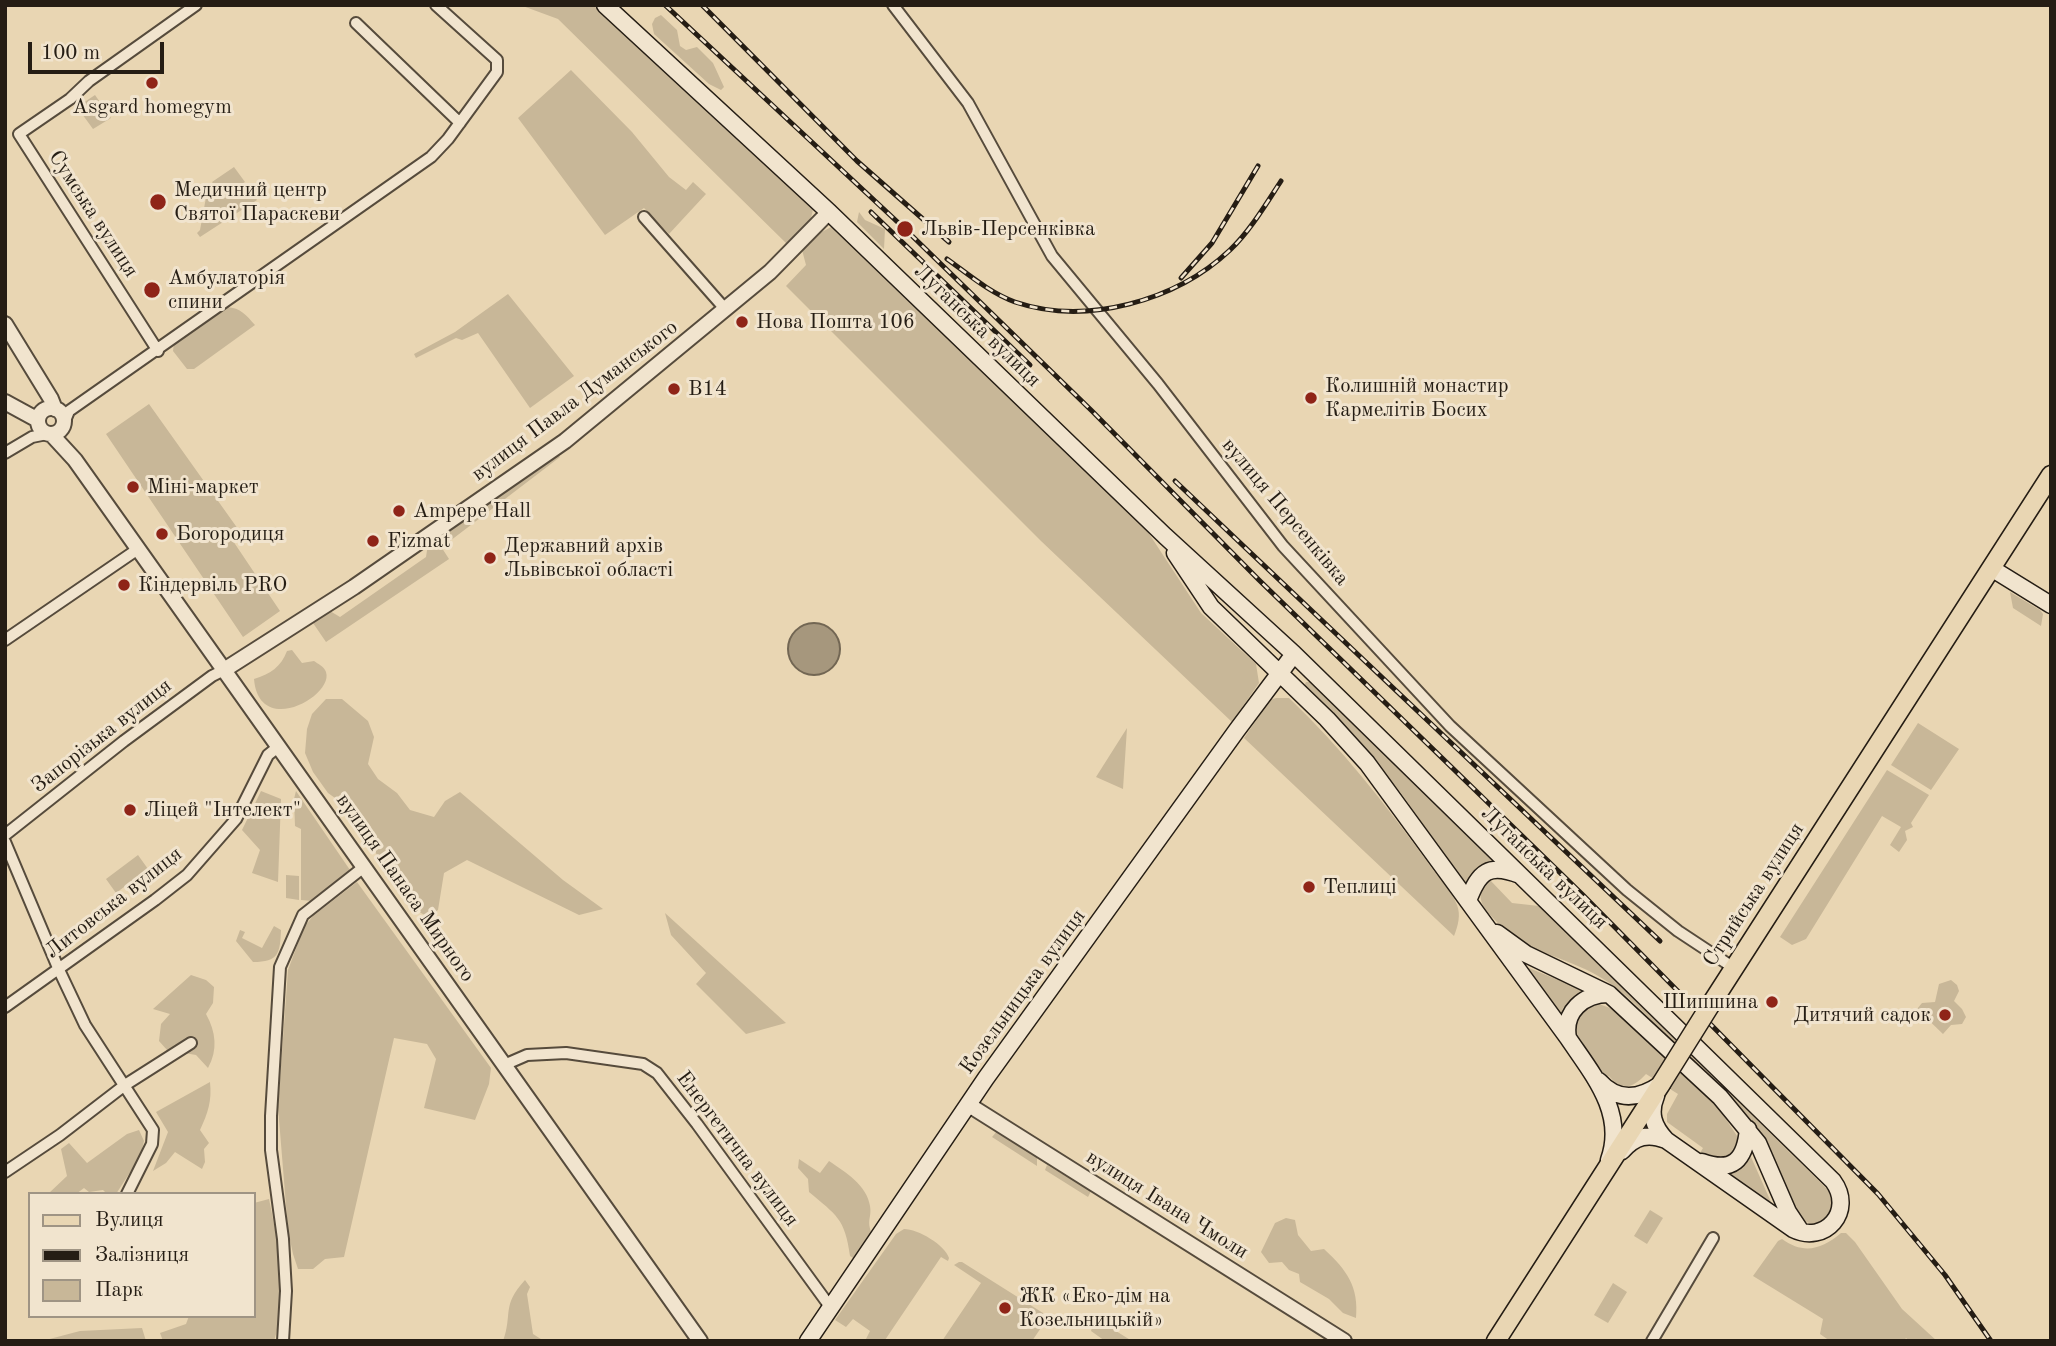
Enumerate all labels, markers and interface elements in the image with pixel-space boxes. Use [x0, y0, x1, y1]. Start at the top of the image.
scale bar [32, 28, 168, 72]
text: 100 m [41, 43, 100, 64]
marker: Asgard homegym [144, 75, 160, 91]
place label: Asgard homegym [72, 94, 232, 120]
street label: Сумська вулиця [43, 146, 143, 282]
place label: Медичний центр Святої Параскеви [174, 177, 340, 227]
marker: Медичний центр Святої Параскеви [148, 192, 168, 212]
place label: Львів-Персенківка [921, 216, 1095, 242]
marker: Львів-Персенківка [895, 219, 915, 239]
street label: Луганська вулиця [908, 259, 1046, 393]
place label: Амбулаторія спини [168, 265, 285, 315]
marker: Амбулаторія спини [142, 280, 162, 300]
place label: Нова Пошта 106 [756, 309, 915, 335]
marker: Нова Пошта 106 [734, 314, 750, 330]
street label: вулиця Павла Думанського [467, 315, 683, 487]
place label: Колишній монастир Кармелітів Босих [1325, 373, 1509, 423]
place label: В14 [688, 376, 727, 402]
marker: В14 [666, 381, 682, 397]
marker: Колишній монастир Кармелітів Босих [1303, 390, 1319, 406]
street label: вулиця Персенківка [1216, 433, 1354, 591]
place label: Міні-маркет [147, 474, 259, 500]
marker: Міні-маркет [125, 479, 141, 495]
place label: Ampepe Hall [413, 498, 531, 524]
marker: Ampepe Hall [391, 503, 407, 519]
place label: Богородиця [176, 521, 284, 547]
marker: Богородиця [154, 526, 170, 542]
place label: Fizmat [387, 528, 451, 554]
marker: Fizmat [365, 533, 381, 549]
place label: Державний архів Львівської області [504, 533, 673, 583]
marker: Державний архів Львівської області [482, 550, 498, 566]
place label: Кіндервіль PRO [138, 572, 287, 598]
marker: Кіндервіль PRO [116, 577, 132, 593]
street label: Запорізька вулиця [27, 673, 177, 799]
street label: вулиця Панаса Мирного [330, 789, 480, 987]
place label: Ліцей "Інтелект" [144, 797, 301, 823]
street label: Луганська вулиця [1475, 801, 1613, 935]
marker: Ліцей "Інтелект" [122, 802, 138, 818]
street label: Стрийська вулиця [1698, 818, 1810, 972]
street label: Литовська вулиця [40, 842, 188, 964]
place label: Теплиці [1323, 874, 1397, 900]
marker: Теплиці [1301, 879, 1317, 895]
street label: Козельницька вулиця [955, 905, 1091, 1079]
place label: Шипшина [1663, 989, 1758, 1015]
marker: Шипшина [1764, 994, 1780, 1010]
place label: Дитячий садок [1794, 1002, 1931, 1028]
marker: Дитячий садок [1937, 1007, 1953, 1023]
street label: Енергетична вулиця [670, 1066, 804, 1232]
street label: вулиця Івана Чмоли [1081, 1145, 1253, 1265]
legend [28, 1192, 256, 1318]
text: Вулиця [95, 1210, 164, 1231]
text: Залізниця [95, 1245, 189, 1266]
text: Парк [95, 1280, 143, 1301]
place label: ЖК «Еко-дім на Козельницькій» [1019, 1283, 1170, 1333]
marker: ЖК «Еко-дім на Козельницькій» [997, 1300, 1013, 1316]

